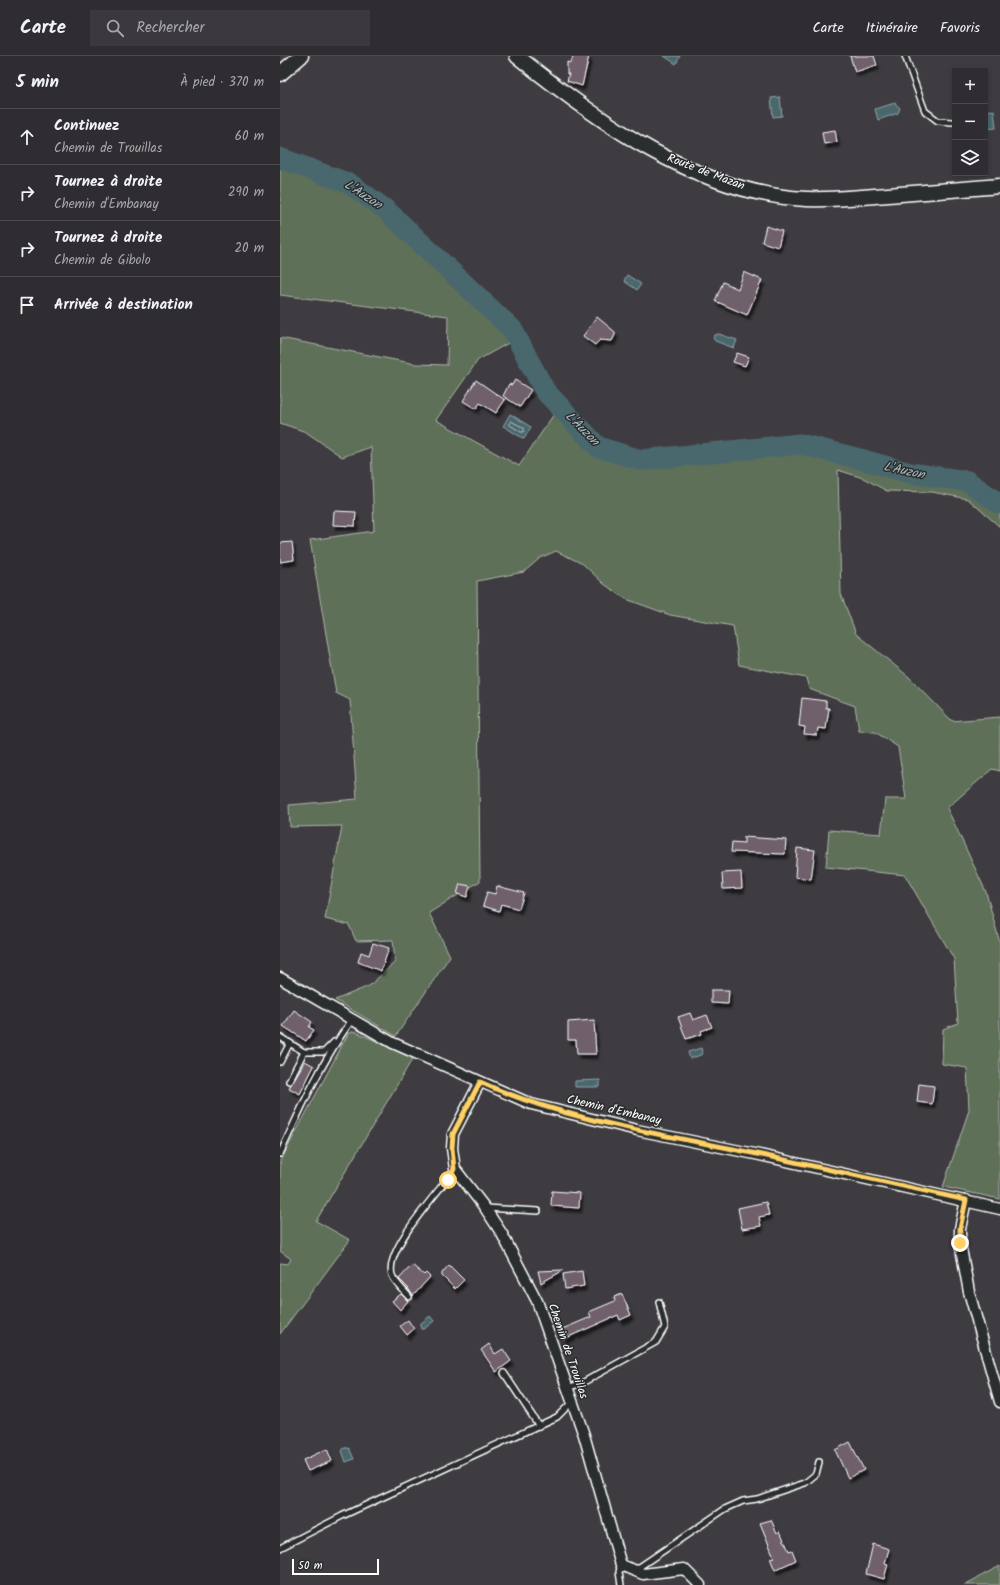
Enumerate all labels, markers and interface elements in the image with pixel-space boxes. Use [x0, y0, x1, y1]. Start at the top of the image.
search box [90, 10, 370, 46]
text: Carte [20, 13, 66, 43]
text: Rechercher [136, 16, 205, 40]
icon: search [104, 17, 126, 39]
text: Carte [812, 17, 844, 39]
text: Itinéraire [866, 17, 918, 39]
text: Favoris [940, 17, 980, 39]
map controls [952, 68, 988, 176]
button: + [952, 68, 988, 104]
text: 5 min [16, 69, 59, 96]
text: À pied · 370 m [180, 72, 264, 93]
button: − [952, 104, 988, 140]
text: Continuez [54, 114, 119, 138]
icon: ahead [16, 126, 38, 148]
text: 60 m [235, 126, 264, 147]
text: Chemin de Trouillas [54, 138, 162, 159]
button: layers [952, 140, 988, 176]
street label: Route de Mazan [664, 148, 748, 196]
text: Tournez à droite [54, 170, 162, 194]
water label: L'Auzon [340, 175, 387, 216]
icon: right [16, 182, 38, 204]
text: 290 m [228, 182, 264, 203]
text: Chemin d'Embanay [54, 194, 159, 215]
text: Tournez à droite [54, 226, 162, 250]
icon: right [16, 238, 38, 260]
text: 20 m [234, 238, 264, 259]
text: Chemin de Gibolo [54, 250, 151, 271]
text: Arrivée à destination [54, 293, 193, 317]
icon: arrive [16, 294, 38, 316]
water label: L'Auzon [560, 407, 605, 452]
water label: L'Auzon [881, 456, 928, 486]
street label: Chemin d'Embanay [565, 1090, 664, 1130]
route start [439, 1171, 457, 1189]
route end [951, 1234, 969, 1252]
street label: Chemin de Trouillas [543, 1301, 593, 1401]
scale bar [292, 1557, 379, 1576]
text: 50 m [298, 1557, 323, 1575]

